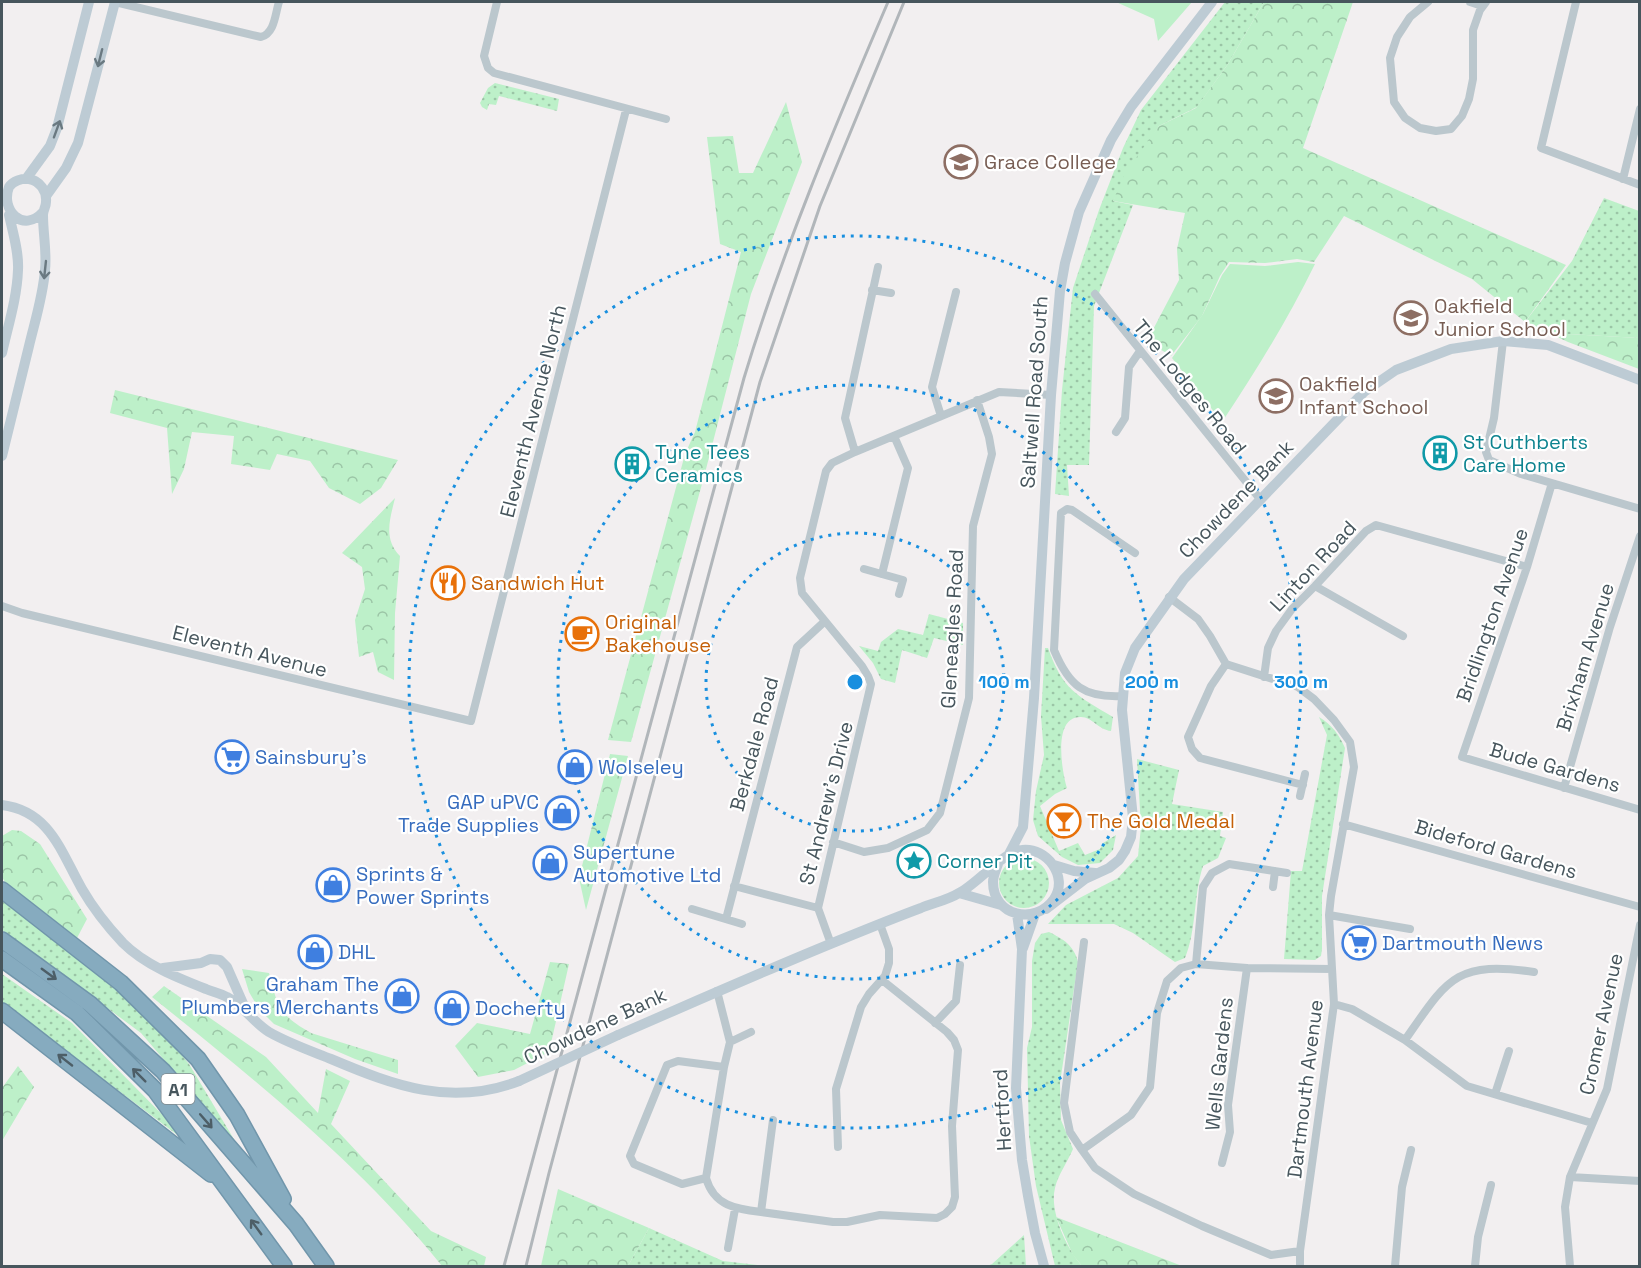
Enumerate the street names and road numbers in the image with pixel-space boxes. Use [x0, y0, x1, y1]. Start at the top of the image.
street label: Saltwell Road South [1014, 295, 1054, 489]
street label: Eleventh Avenue North [494, 302, 572, 520]
street label: The Lodges Road [1127, 314, 1253, 460]
street label: Chowdene Bank [1173, 434, 1299, 564]
street label: Linton Road [1264, 515, 1362, 617]
street label: Bridlington Avenue [1450, 525, 1534, 705]
street label: Gleneagles Road [935, 549, 969, 709]
street label: Brixham Avenue [1550, 580, 1620, 734]
street label: Eleventh Avenue [170, 619, 330, 683]
street label: Berkdale Road [724, 674, 784, 814]
street label: St Andrew's Drive [793, 719, 859, 887]
street label: Bude Gardens [1487, 736, 1623, 798]
street label: Bideford Gardens [1412, 813, 1580, 885]
street label: Cromer Avenue [1573, 951, 1629, 1097]
street label: Chowdene Bank [519, 981, 671, 1070]
street label: Wells Gardens [1199, 996, 1239, 1132]
street label: Dartmouth Avenue [1281, 998, 1329, 1180]
street label: Hertford [987, 1068, 1017, 1152]
road number: A1 [162, 1074, 195, 1104]

